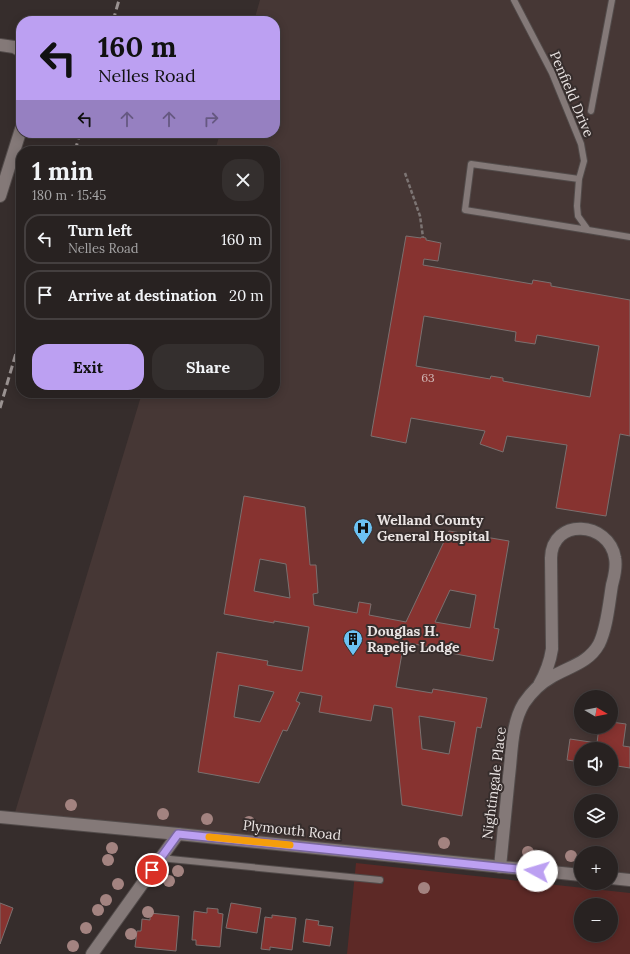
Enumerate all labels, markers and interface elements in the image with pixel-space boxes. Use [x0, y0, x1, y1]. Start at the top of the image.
text: 160 m [98, 29, 176, 65]
icon: left [32, 32, 84, 84]
street label: Penfield Drive [546, 48, 598, 140]
text: Nelles Road [98, 64, 196, 87]
icon: left [74, 108, 96, 130]
icon: ahead [116, 108, 138, 130]
icon: ahead [158, 108, 180, 130]
icon: right [200, 108, 222, 130]
text: 1 min [32, 156, 93, 187]
button: close [222, 159, 264, 201]
text: 180 m · 15:45 [32, 187, 106, 204]
text: Turn left [68, 221, 132, 240]
icon: left [34, 228, 56, 250]
text: 160 m [221, 230, 262, 249]
text: Nelles Road [68, 240, 139, 257]
icon: arrive [34, 284, 56, 306]
text: Arrive at destination [68, 286, 217, 305]
text: 20 m [229, 286, 264, 305]
button: Exit [32, 344, 144, 390]
button: Share [152, 344, 264, 390]
house number: 63 [421, 370, 435, 385]
place label: Welland County General Hospital [377, 511, 490, 545]
hospital icon: Welland County General Hospital [352, 517, 374, 545]
place label: Douglas H. Rapelje Lodge [367, 622, 460, 656]
building icon: Douglas H. Rapelje Lodge [342, 628, 364, 656]
north arrow [574, 690, 618, 734]
map controls [574, 690, 618, 942]
street label: Nightingale Place [478, 725, 510, 840]
button: sound [574, 742, 618, 786]
button: layers [574, 794, 618, 838]
street label: Plymouth Road [242, 816, 342, 844]
button: + [574, 846, 618, 890]
position arrow [516, 850, 558, 892]
pin [135, 853, 169, 887]
icon: arrive [141, 859, 163, 881]
button: − [574, 898, 618, 942]

